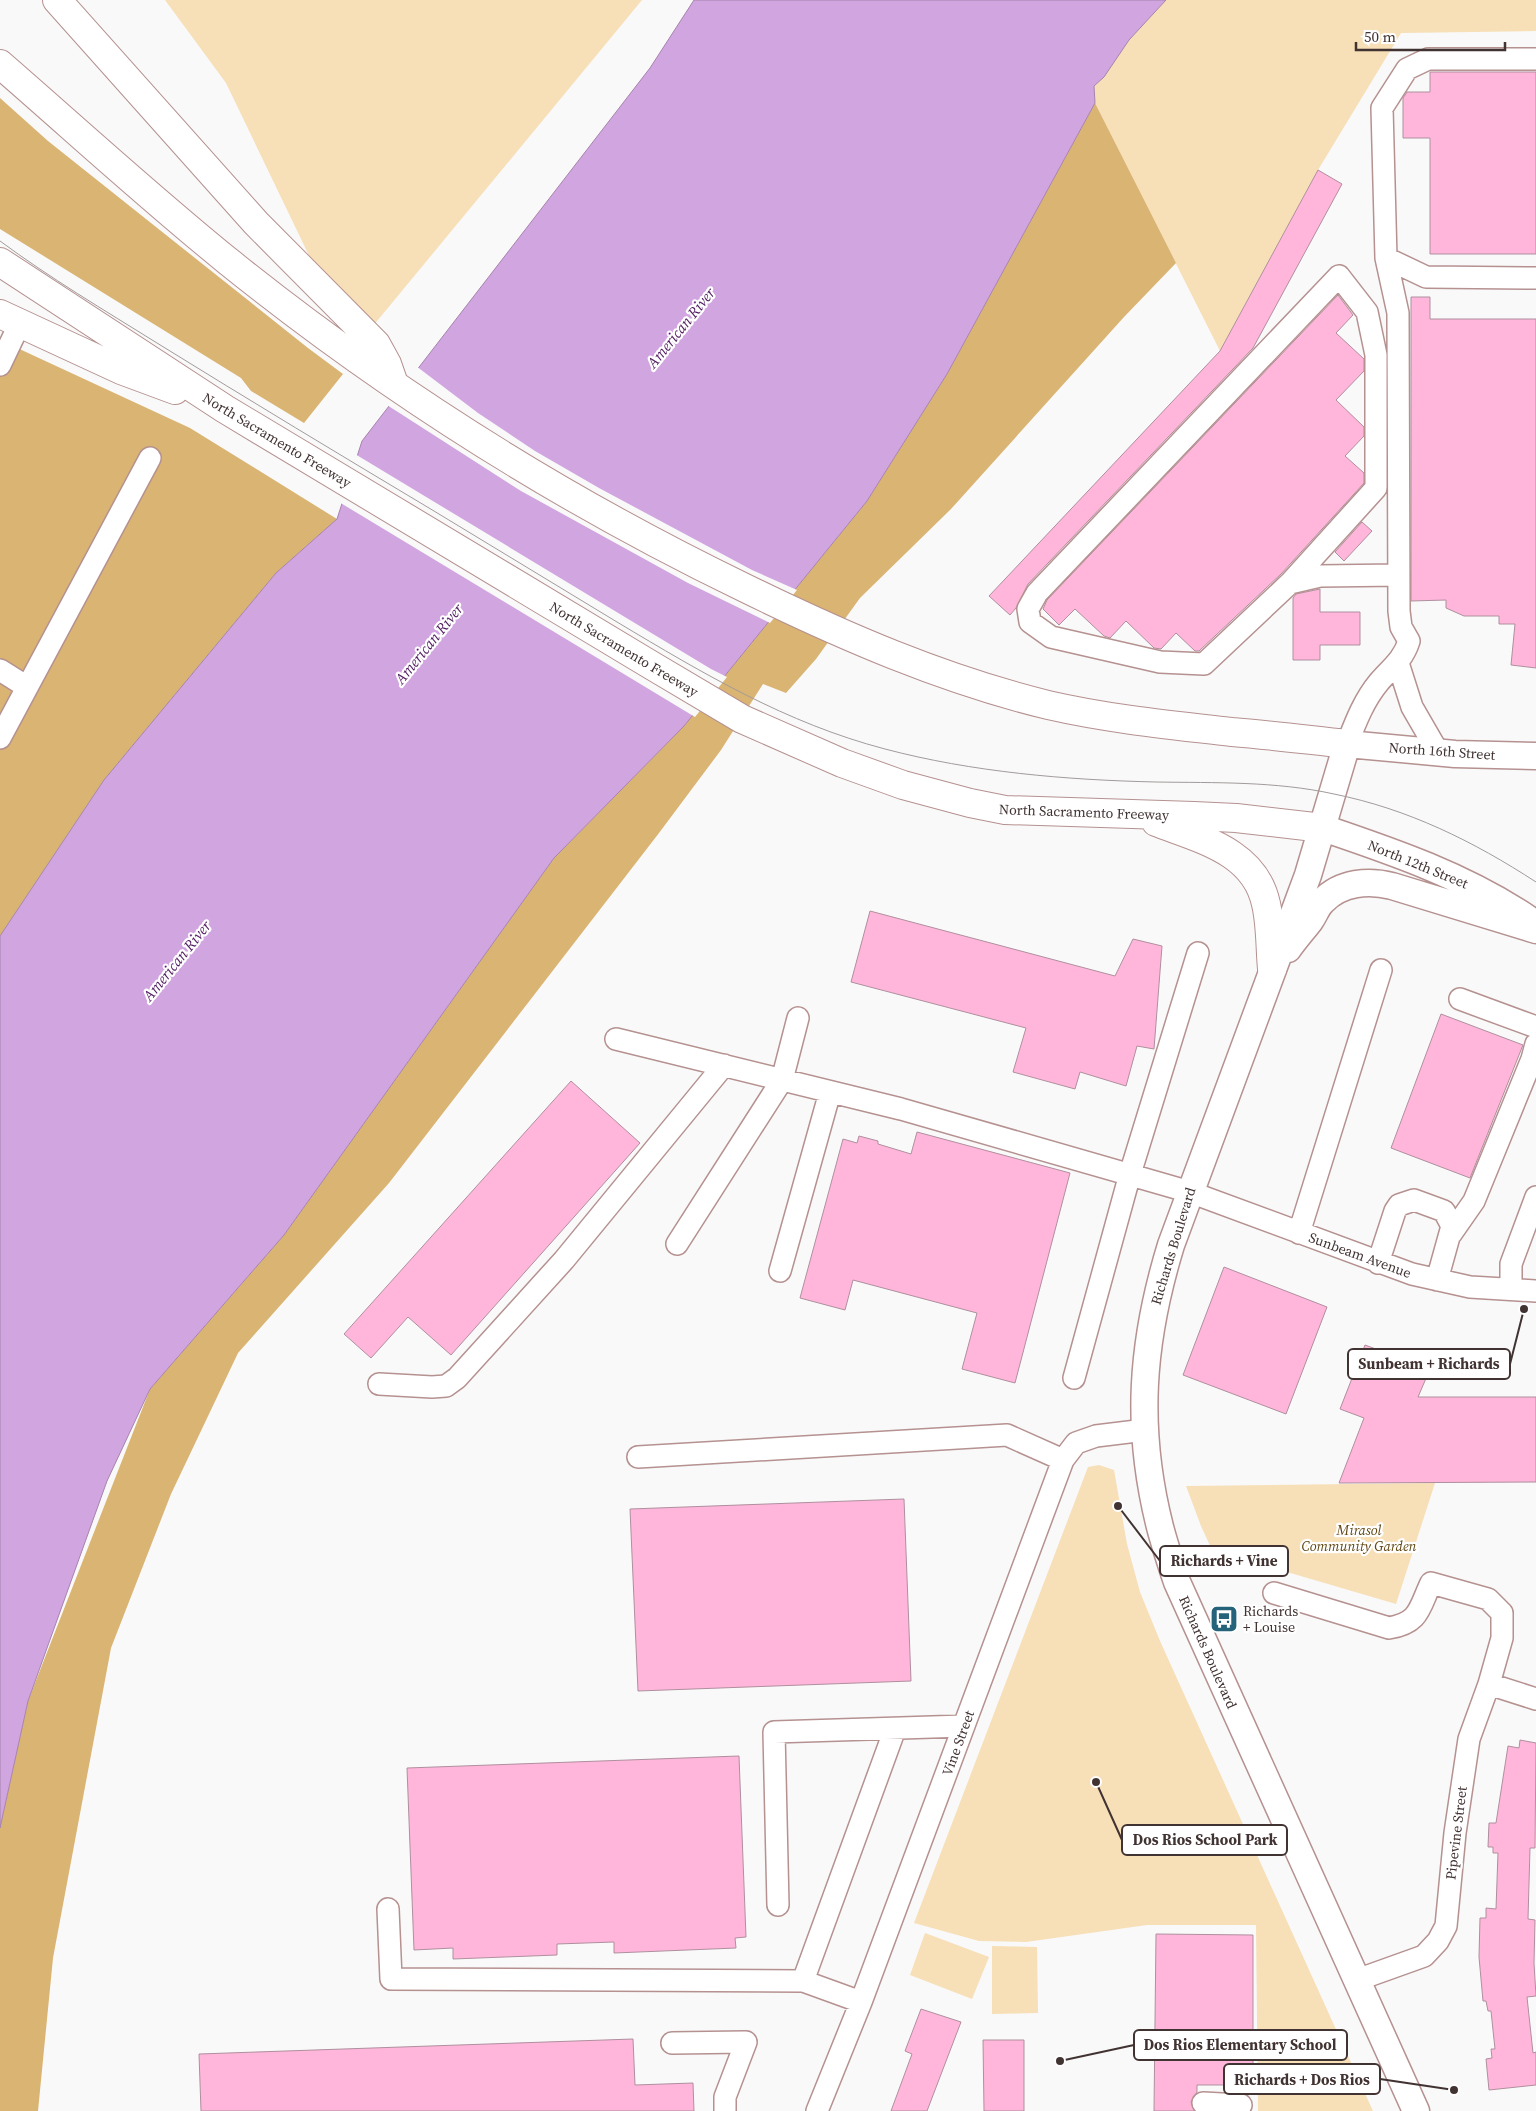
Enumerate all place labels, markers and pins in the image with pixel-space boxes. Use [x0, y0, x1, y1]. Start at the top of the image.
callout: Sunbeam + Richards [1348, 1349, 1510, 1379]
callout: Richards + Vine [1160, 1546, 1288, 1576]
place label: Richards + Louise [1243, 1601, 1298, 1637]
bus stop icon: Richards + Louise [1209, 1604, 1239, 1634]
callout: Dos Rios School Park [1122, 1825, 1287, 1855]
callout: Dos Rios Elementary School [1134, 2030, 1347, 2060]
callout: Richards + Dos Rios [1224, 2064, 1380, 2094]

